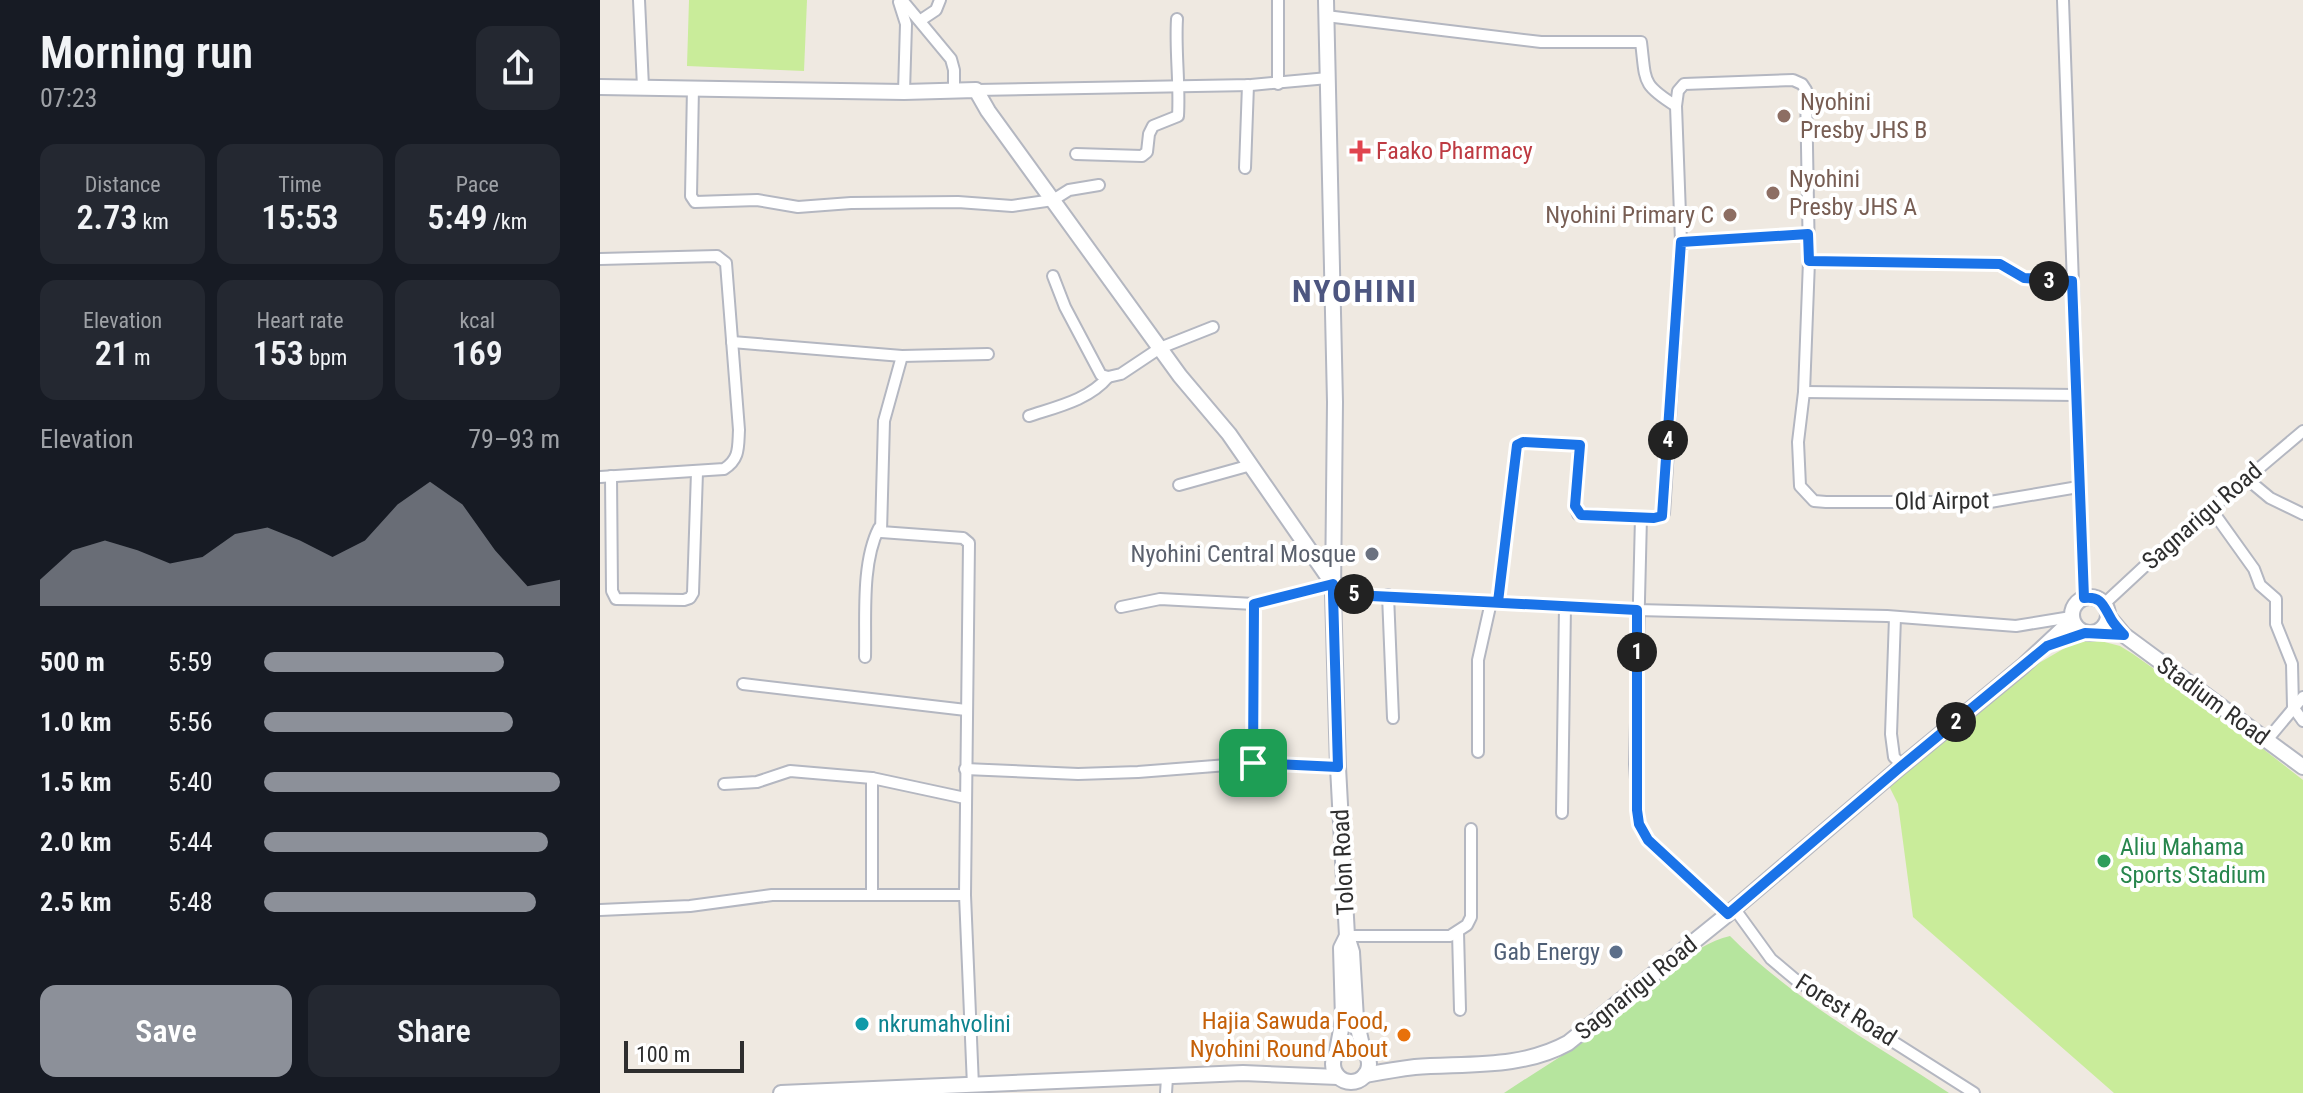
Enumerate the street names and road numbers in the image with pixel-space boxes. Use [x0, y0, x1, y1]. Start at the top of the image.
street label: Sagnarigu Road [2137, 457, 2267, 575]
street label: Old Airpot [1894, 486, 1990, 516]
street label: Stadium Road [2151, 651, 2275, 751]
street label: Tolon Road [1326, 808, 1360, 916]
street label: Sagnarigu Road [1569, 930, 1703, 1046]
street label: Forest Road [1790, 968, 1902, 1052]

